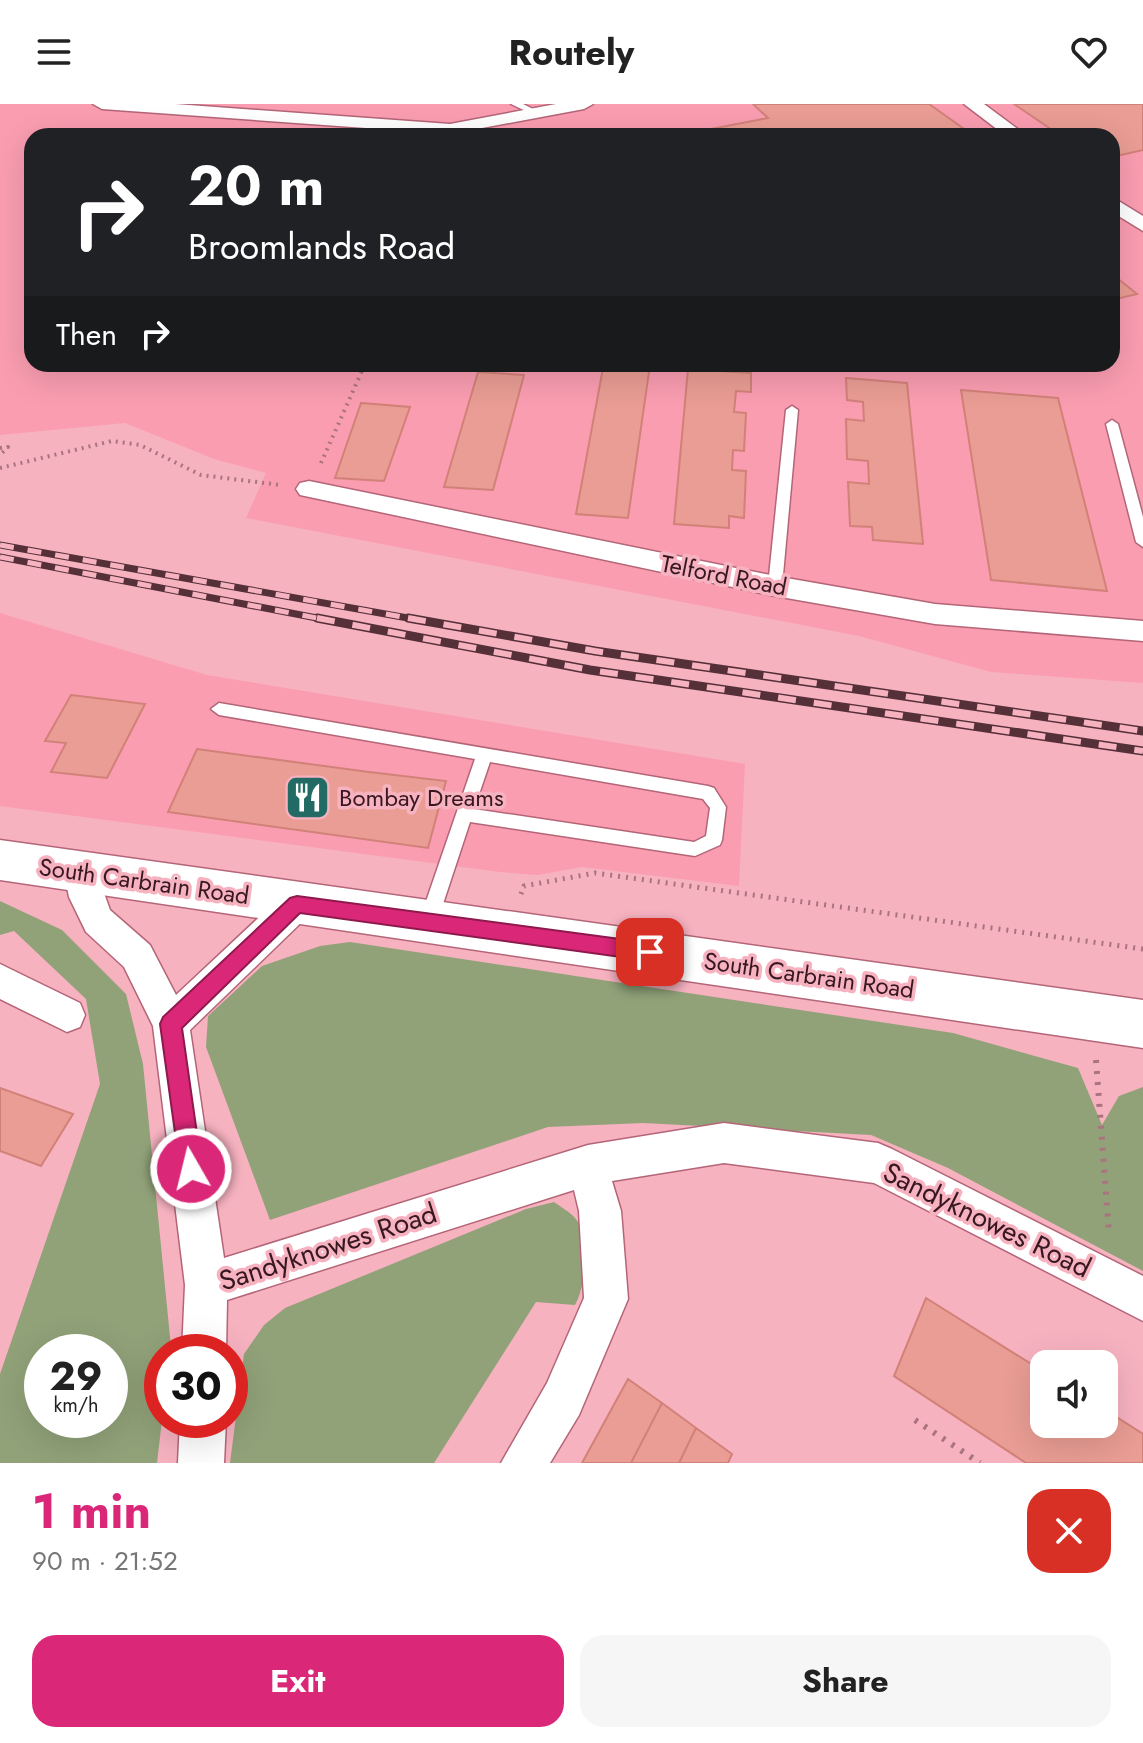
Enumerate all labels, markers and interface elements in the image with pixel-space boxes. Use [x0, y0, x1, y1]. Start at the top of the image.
text: Routely [509, 26, 634, 78]
icon: menu [32, 30, 76, 74]
icon: heart [1067, 30, 1111, 74]
text: 20 m [188, 145, 325, 226]
icon: right [56, 160, 160, 264]
text: Broomlands Road [188, 220, 455, 272]
icon: right [133, 312, 177, 356]
text: Then [56, 313, 117, 356]
street label: Telford Road [658, 546, 790, 604]
restaurant icon: Bombay Dreams [284, 773, 332, 821]
place label: Bombay Dreams [339, 780, 504, 815]
street label: South Carbrain Road [37, 849, 251, 913]
pin [616, 918, 684, 986]
icon: arrive [628, 930, 672, 974]
street label: South Carbrain Road [702, 943, 916, 1007]
position arrow [149, 1127, 233, 1211]
street label: Sandyknowes Road [876, 1152, 1098, 1288]
street label: Sandyknowes Road [214, 1192, 442, 1302]
speed limit sign: 30 [144, 1334, 248, 1438]
text: 29 [50, 1347, 103, 1405]
map controls [1030, 1350, 1118, 1438]
button: sound [1030, 1350, 1118, 1438]
text: km/h [53, 1391, 99, 1420]
text: 1 min [32, 1477, 151, 1546]
button: close [1027, 1489, 1111, 1573]
text: 90 m · 21:52 [32, 1542, 178, 1580]
button: Exit [32, 1635, 564, 1727]
button: Share [580, 1635, 1111, 1727]

